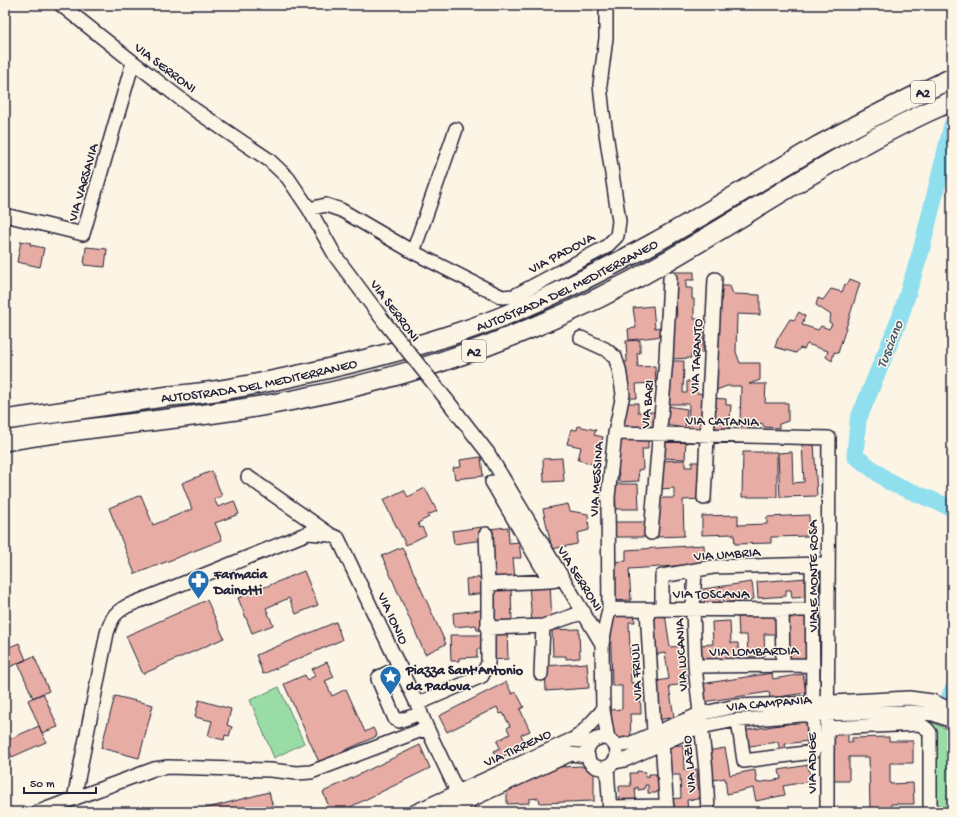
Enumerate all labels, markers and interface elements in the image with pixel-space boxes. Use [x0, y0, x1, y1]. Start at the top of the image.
street label: VIA SERRONI [129, 39, 199, 98]
road number: A2 [911, 81, 935, 103]
street label: VIA VARSAVIA [65, 141, 104, 225]
street label: VIA PADOVA [525, 229, 599, 279]
street label: AUTOSTRADA DEL MEDITERRANEO [474, 236, 662, 337]
street label: VIA SERRONI [364, 276, 423, 346]
water label: Tusciano [873, 317, 909, 371]
street label: VIA TARANTO [687, 318, 708, 395]
road number: A2 [462, 340, 486, 362]
street label: AUTOSTRADA DEL MEDITERRANEO [160, 356, 360, 408]
street label: VIA BARI [638, 379, 659, 430]
street label: VIA CATANIA [684, 413, 759, 432]
street label: VIA MESSINA [586, 440, 609, 518]
street label: VIALE MONTE ROSA [806, 519, 823, 633]
street label: VIA SERRONI [552, 543, 606, 615]
street label: VIA UMBRIA [692, 545, 762, 566]
place label: Farmacia Dainotti [212, 567, 268, 600]
pharmacy icon: Farmacia Dainotti [185, 568, 211, 601]
street label: VIA TOSCANA [672, 587, 750, 604]
street label: VIA IONIO [372, 589, 411, 648]
street label: VIA LUCANIA [672, 617, 693, 693]
street label: VIA FRIULI [628, 643, 648, 702]
street label: VIA LOMBARDIA [708, 643, 800, 662]
place label: Piazza Sant'Antonio da Padova [405, 663, 524, 696]
place icon: Piazza Sant'Antonio da Padova [378, 664, 404, 697]
street label: VIA CAMPANIA [725, 692, 813, 717]
street label: VIA TIRRENO [481, 726, 555, 773]
street label: VIA ADIGE [805, 731, 822, 795]
street label: VIA LAZIO [679, 734, 702, 794]
scale bar [24, 769, 96, 795]
text: 50 m [30, 778, 55, 792]

